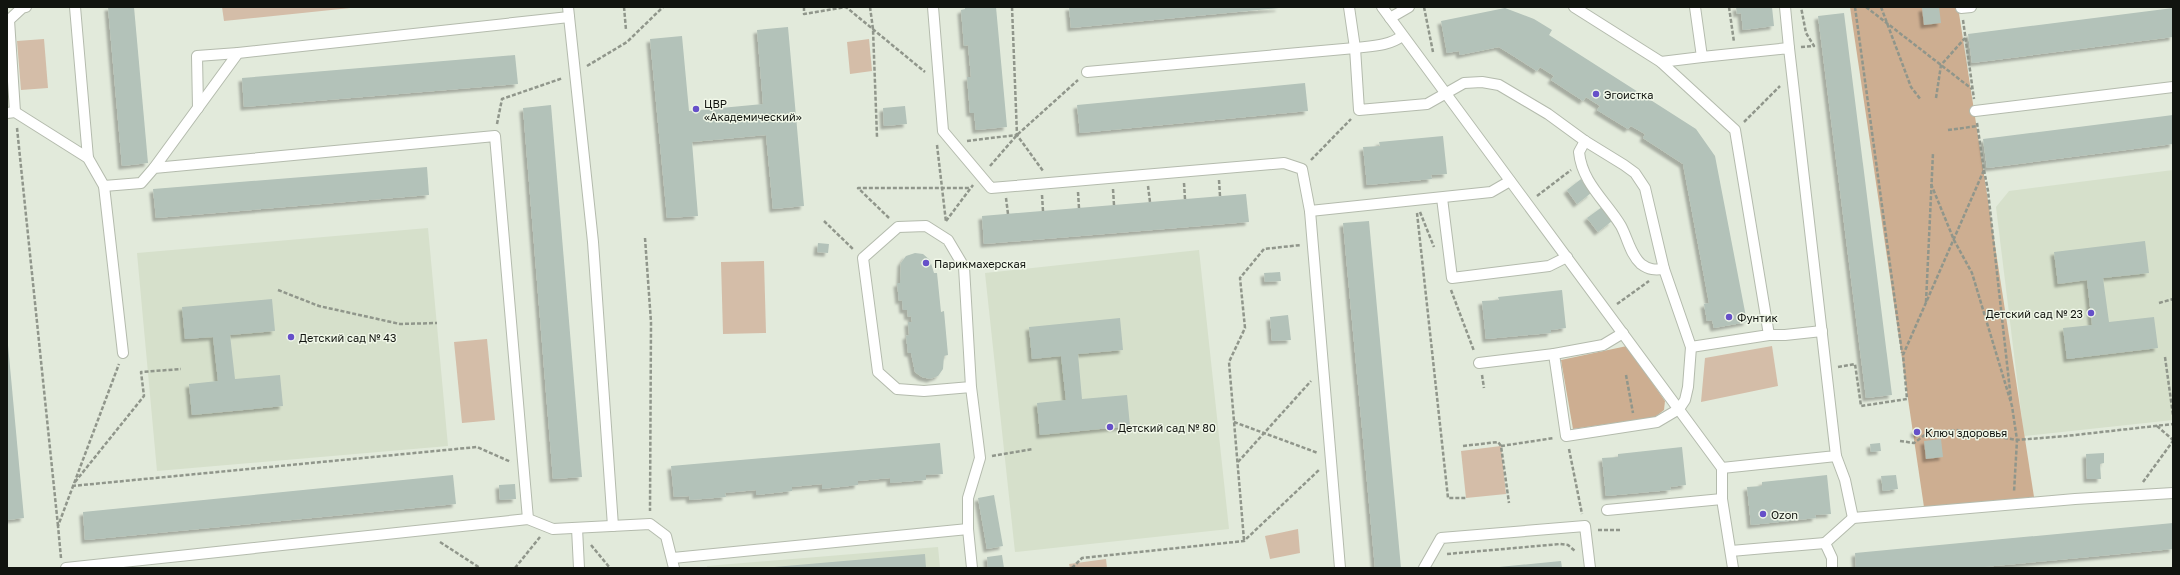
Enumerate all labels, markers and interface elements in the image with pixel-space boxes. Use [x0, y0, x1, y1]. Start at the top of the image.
place label: Эгоистка [1604, 88, 1654, 101]
marker: Эгоистка [1591, 89, 1601, 99]
place label: ЦВР «Академический» [704, 97, 802, 123]
marker: ЦВР «Академический» [691, 104, 701, 114]
place label: Парикмахерская [934, 257, 1026, 270]
marker: Парикмахерская [921, 258, 931, 268]
place label: Детский сад № 23 [1986, 307, 2083, 320]
marker: Детский сад № 23 [2086, 308, 2096, 318]
place label: Фунтик [1737, 311, 1778, 324]
marker: Фунтик [1724, 312, 1734, 322]
place label: Детский сад № 43 [299, 331, 397, 344]
marker: Детский сад № 43 [286, 332, 296, 342]
place label: Детский сад № 80 [1118, 421, 1216, 434]
marker: Детский сад № 80 [1105, 422, 1115, 432]
place label: Ключ здоровья [1925, 426, 2007, 439]
marker: Ключ здоровья [1912, 427, 1922, 437]
place label: Ozon [1771, 508, 1798, 521]
marker: Ozon [1758, 509, 1768, 519]

